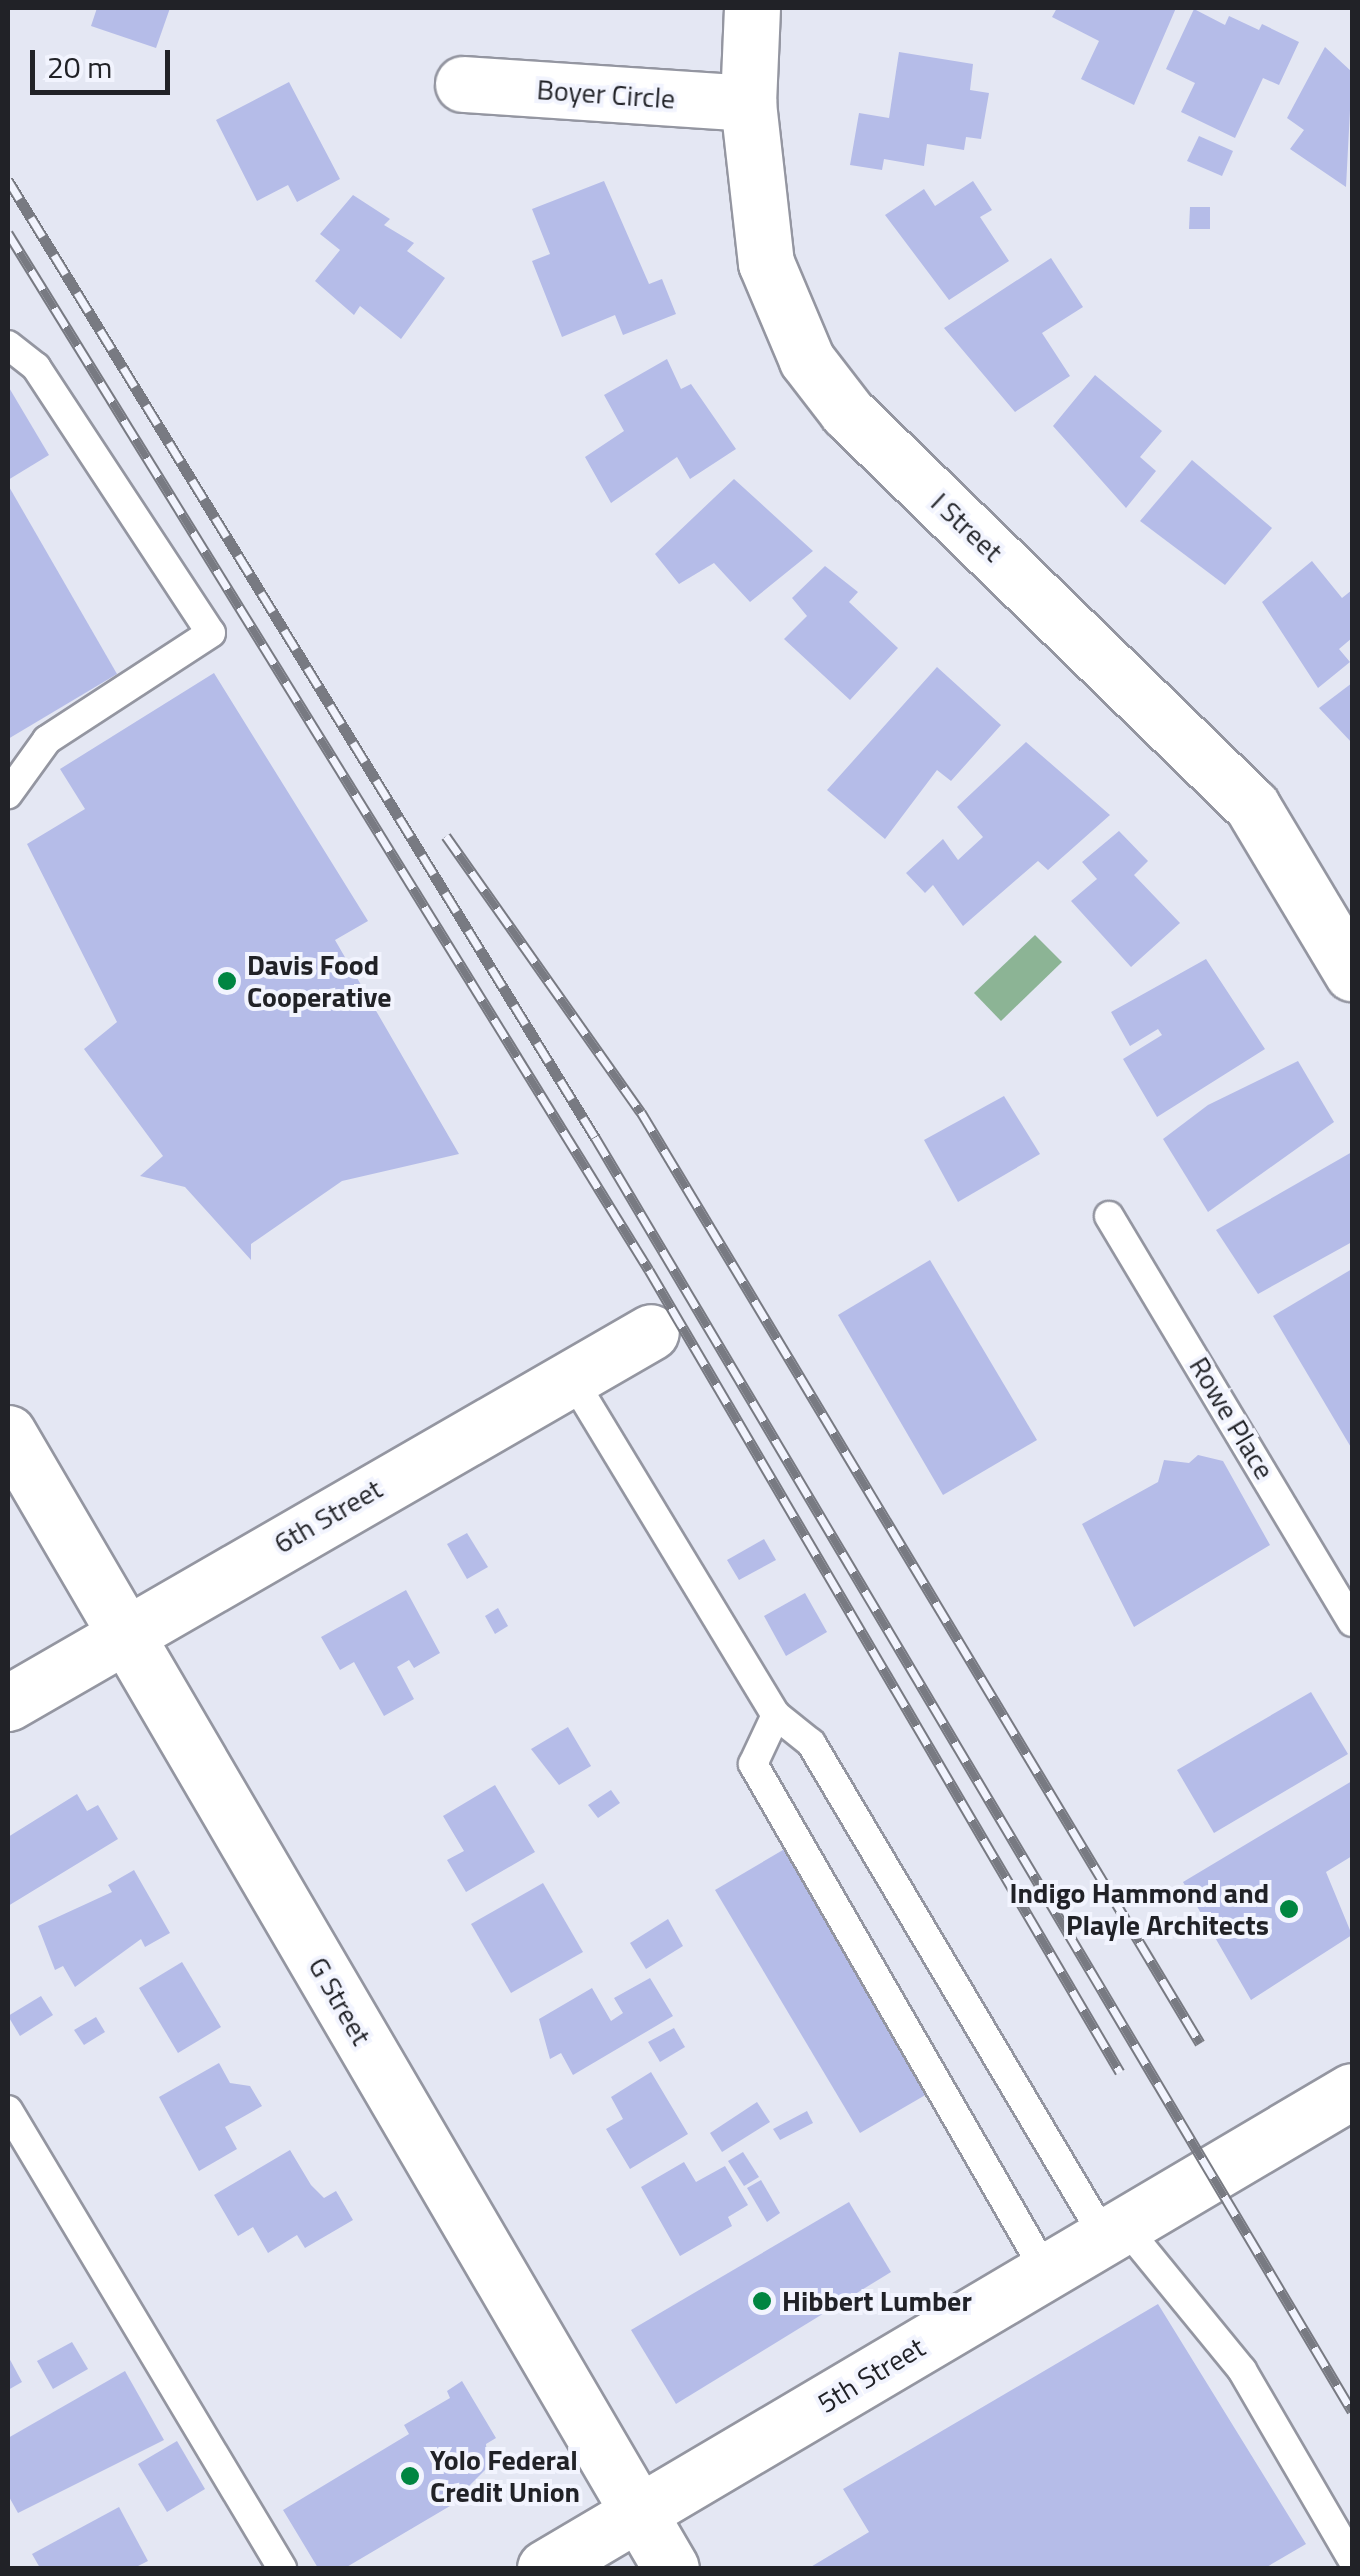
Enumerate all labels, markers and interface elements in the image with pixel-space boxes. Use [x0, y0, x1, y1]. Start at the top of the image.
scale bar [35, 30, 175, 92]
text: 20 m [47, 44, 112, 90]
street label: Boyer Circle [536, 72, 676, 116]
street label: I Street [924, 486, 1010, 568]
place label: Davis Food Cooperative [247, 948, 391, 1014]
marker: Davis Food Cooperative [216, 970, 238, 992]
street label: Rowe Place [1182, 1351, 1282, 1485]
street label: 6th Street [268, 1472, 388, 1560]
place label: Indigo Hammond and Playle Architects [1010, 1876, 1269, 1942]
marker: Indigo Hammond and Playle Architects [1278, 1898, 1300, 1920]
street label: G Street [302, 1951, 378, 2051]
place label: Hibbert Lumber [782, 2284, 972, 2318]
marker: Hibbert Lumber [751, 2290, 773, 2312]
street label: 5th Street [811, 2330, 931, 2420]
place label: Yolo Federal Credit Union [430, 2443, 580, 2509]
marker: Yolo Federal Credit Union [399, 2465, 421, 2487]

